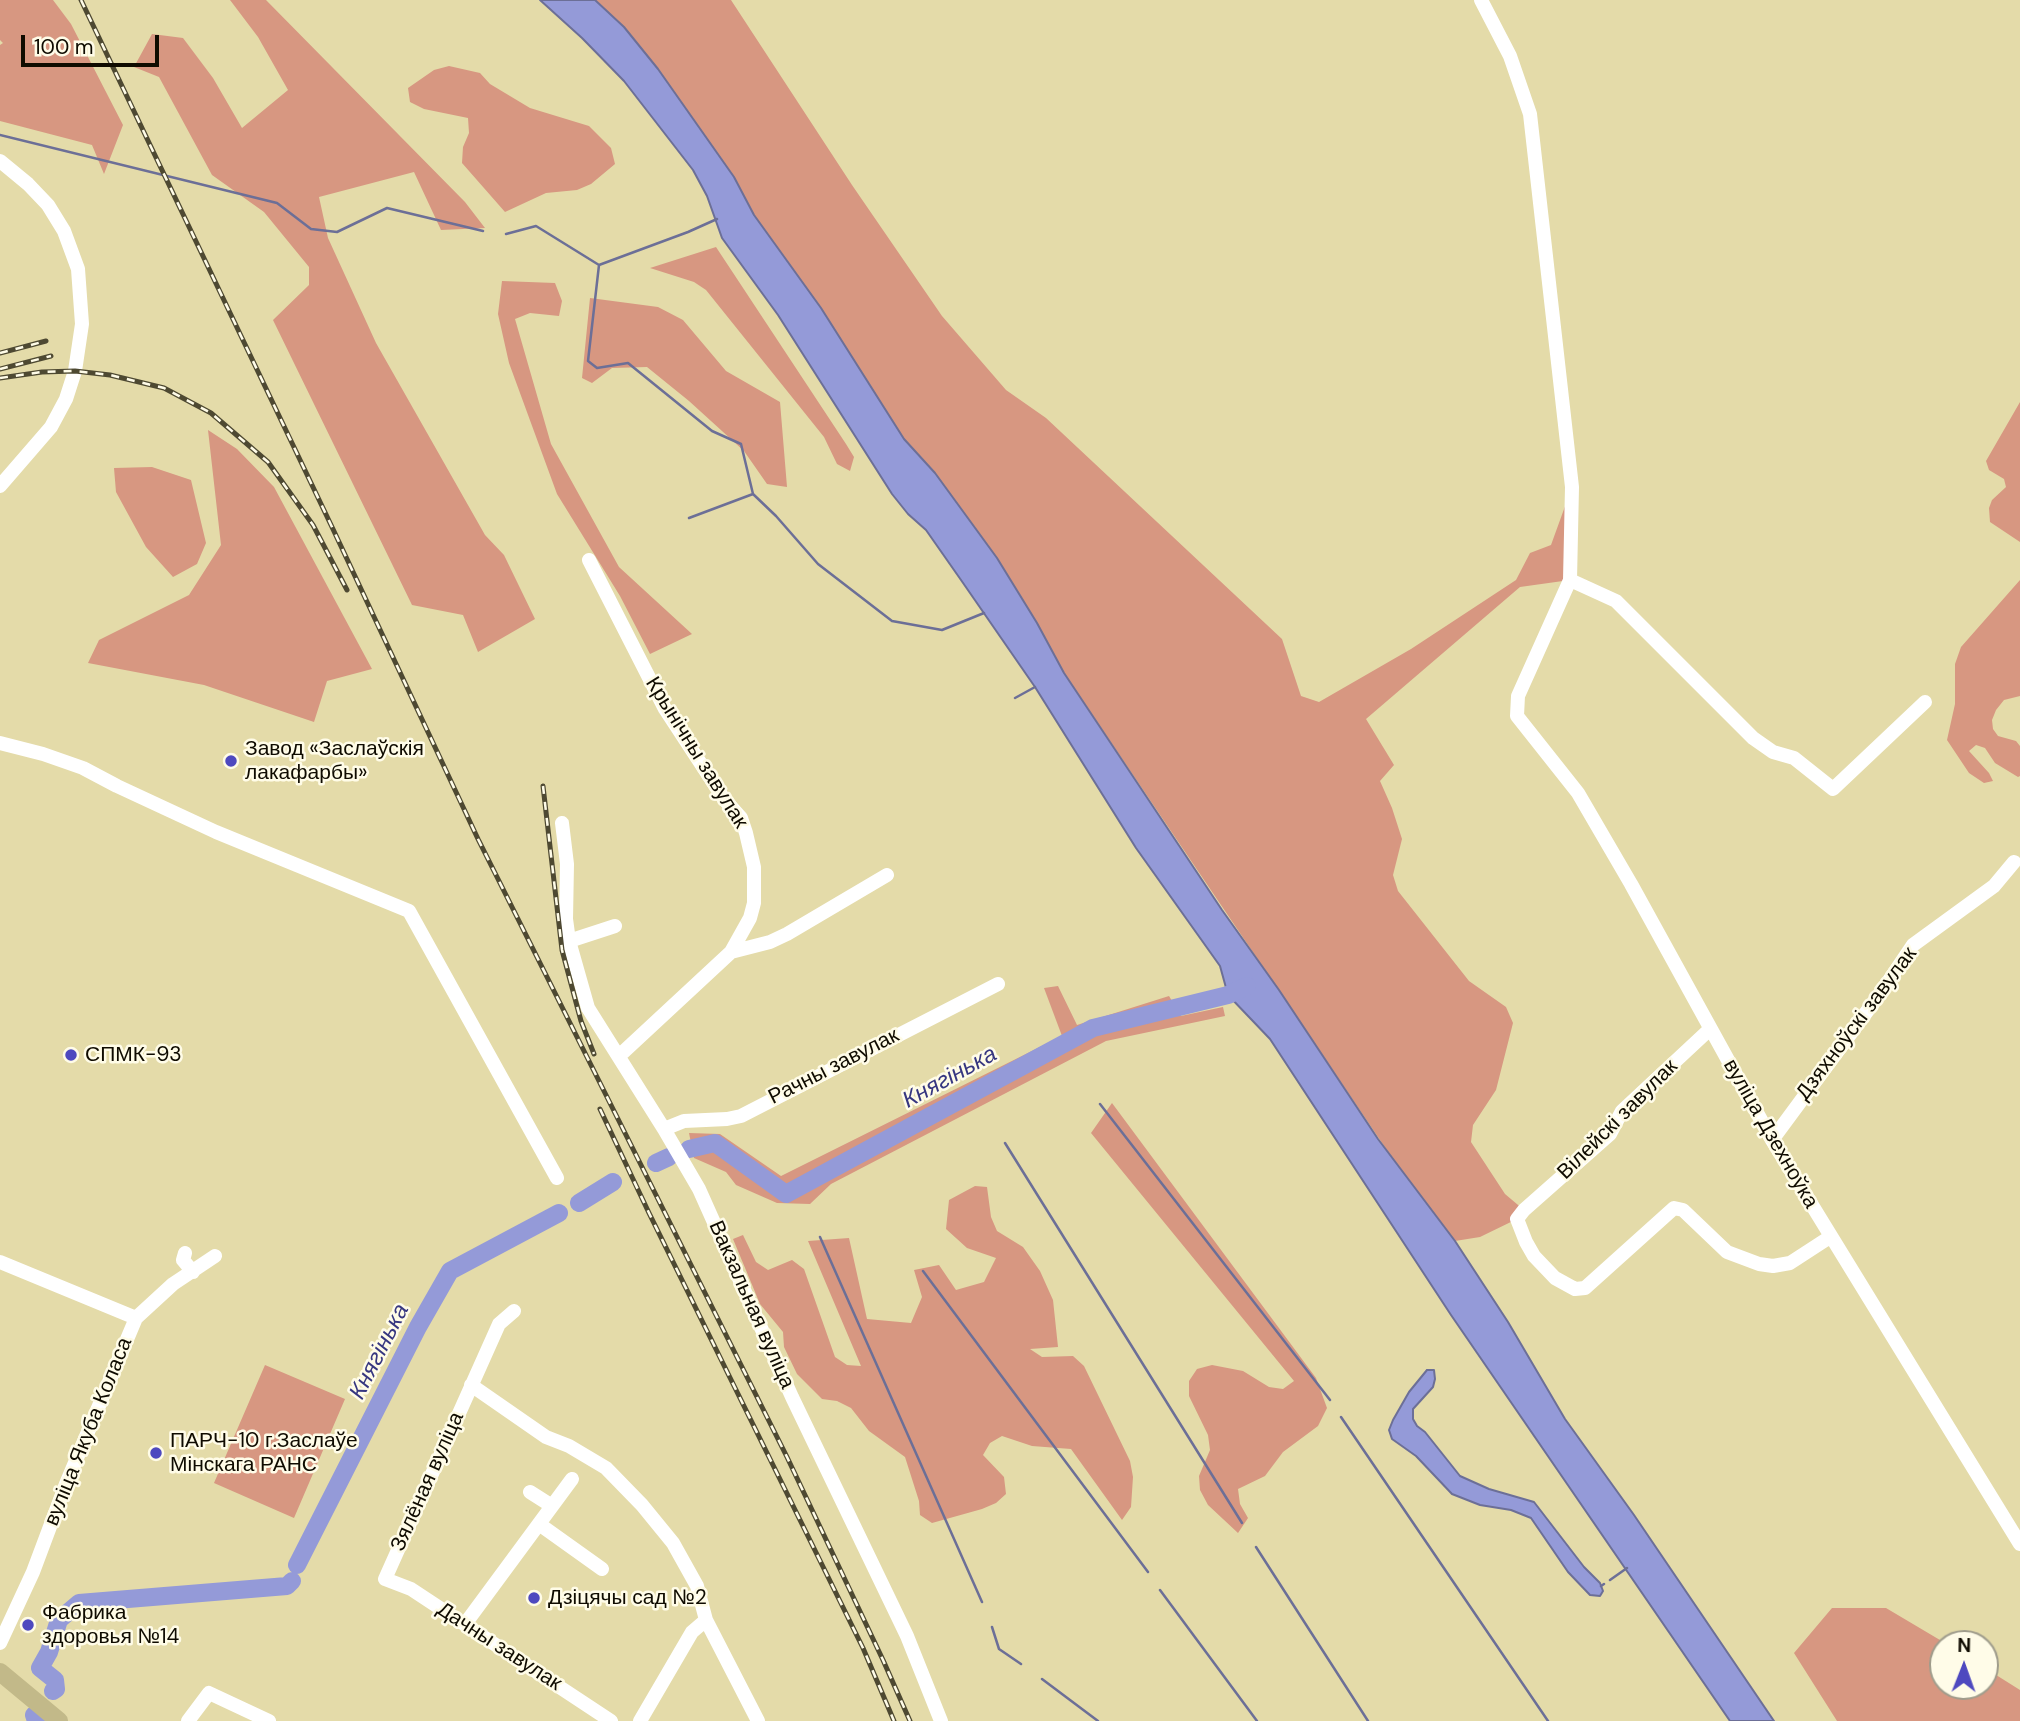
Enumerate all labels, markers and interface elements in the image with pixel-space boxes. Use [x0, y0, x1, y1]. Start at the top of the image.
scale bar [24, 21, 163, 65]
text: 100 m [34, 33, 94, 61]
street label: Крынічны завулак [639, 673, 753, 833]
place label: Завод «Заслаўскія лакафарбы» [245, 736, 424, 786]
marker: Завод «Заслаўскія лакафарбы» [223, 753, 239, 769]
street label: Дзяхноўскі завулак [1791, 942, 1923, 1106]
street label: Рачны завулак [765, 1023, 903, 1111]
water label: Княгінька [898, 1041, 1002, 1115]
place label: СПМК-93 [85, 1042, 182, 1068]
marker: СПМК-93 [63, 1047, 79, 1063]
street label: Вілейскі завулак [1553, 1055, 1683, 1185]
street label: вуліца Дзехноўка [1717, 1055, 1823, 1213]
street label: Вакзальная вуліца [703, 1217, 799, 1393]
water label: Княгінька [344, 1300, 416, 1404]
street label: вуліца Якуба Коласа [40, 1334, 138, 1530]
street label: Зялёная вуліца [386, 1409, 470, 1555]
place label: ПАРЧ-10 г.Заслаўе Мінскага РАНС [170, 1428, 358, 1478]
marker: ПАРЧ-10 г.Заслаўе Мінскага РАНС [148, 1445, 164, 1461]
place label: Дзіцячы сад №2 [548, 1585, 707, 1611]
marker: Дзіцячы сад №2 [526, 1590, 542, 1606]
street label: Дачны завулак [432, 1597, 566, 1697]
place label: Фабрика здоровья №14 [42, 1600, 179, 1650]
marker: Фабрика здоровья №14 [20, 1617, 36, 1633]
north arrow [1929, 1630, 1999, 1700]
text: N [1957, 1633, 1971, 1658]

